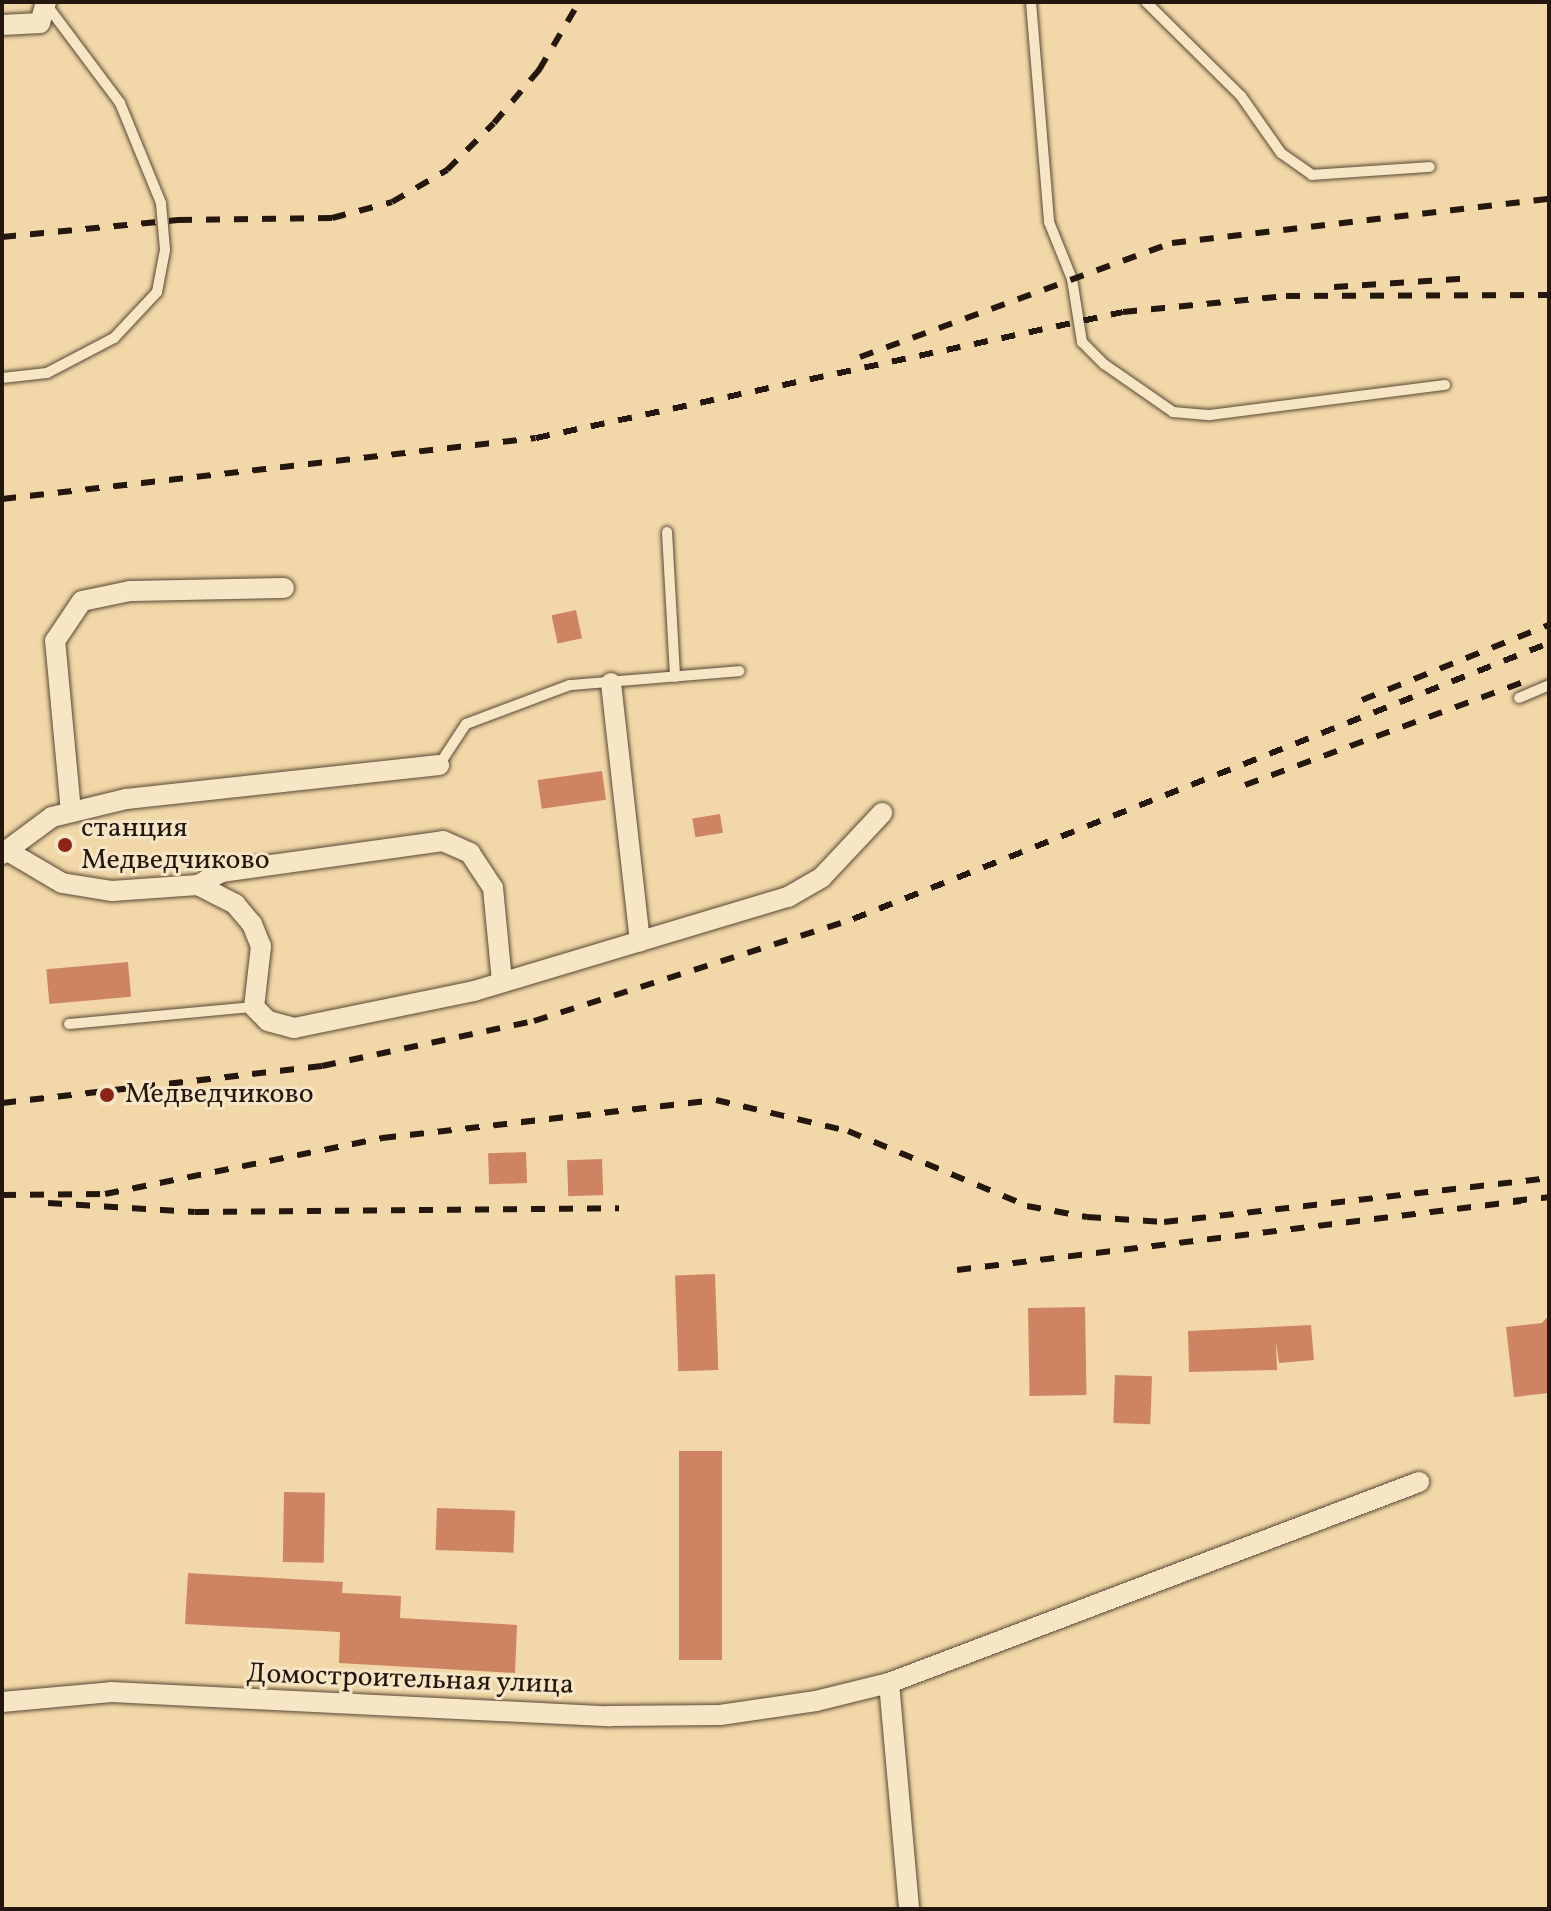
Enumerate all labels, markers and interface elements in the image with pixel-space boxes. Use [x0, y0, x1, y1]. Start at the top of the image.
place label: станция Медведчиково [81, 812, 270, 878]
marker: станция Медведчиково [56, 836, 74, 854]
place label: Медведчиково [125, 1078, 314, 1112]
marker: Медведчиково [96, 1084, 118, 1106]
street label: Домостроительная улица [245, 1657, 575, 1703]

